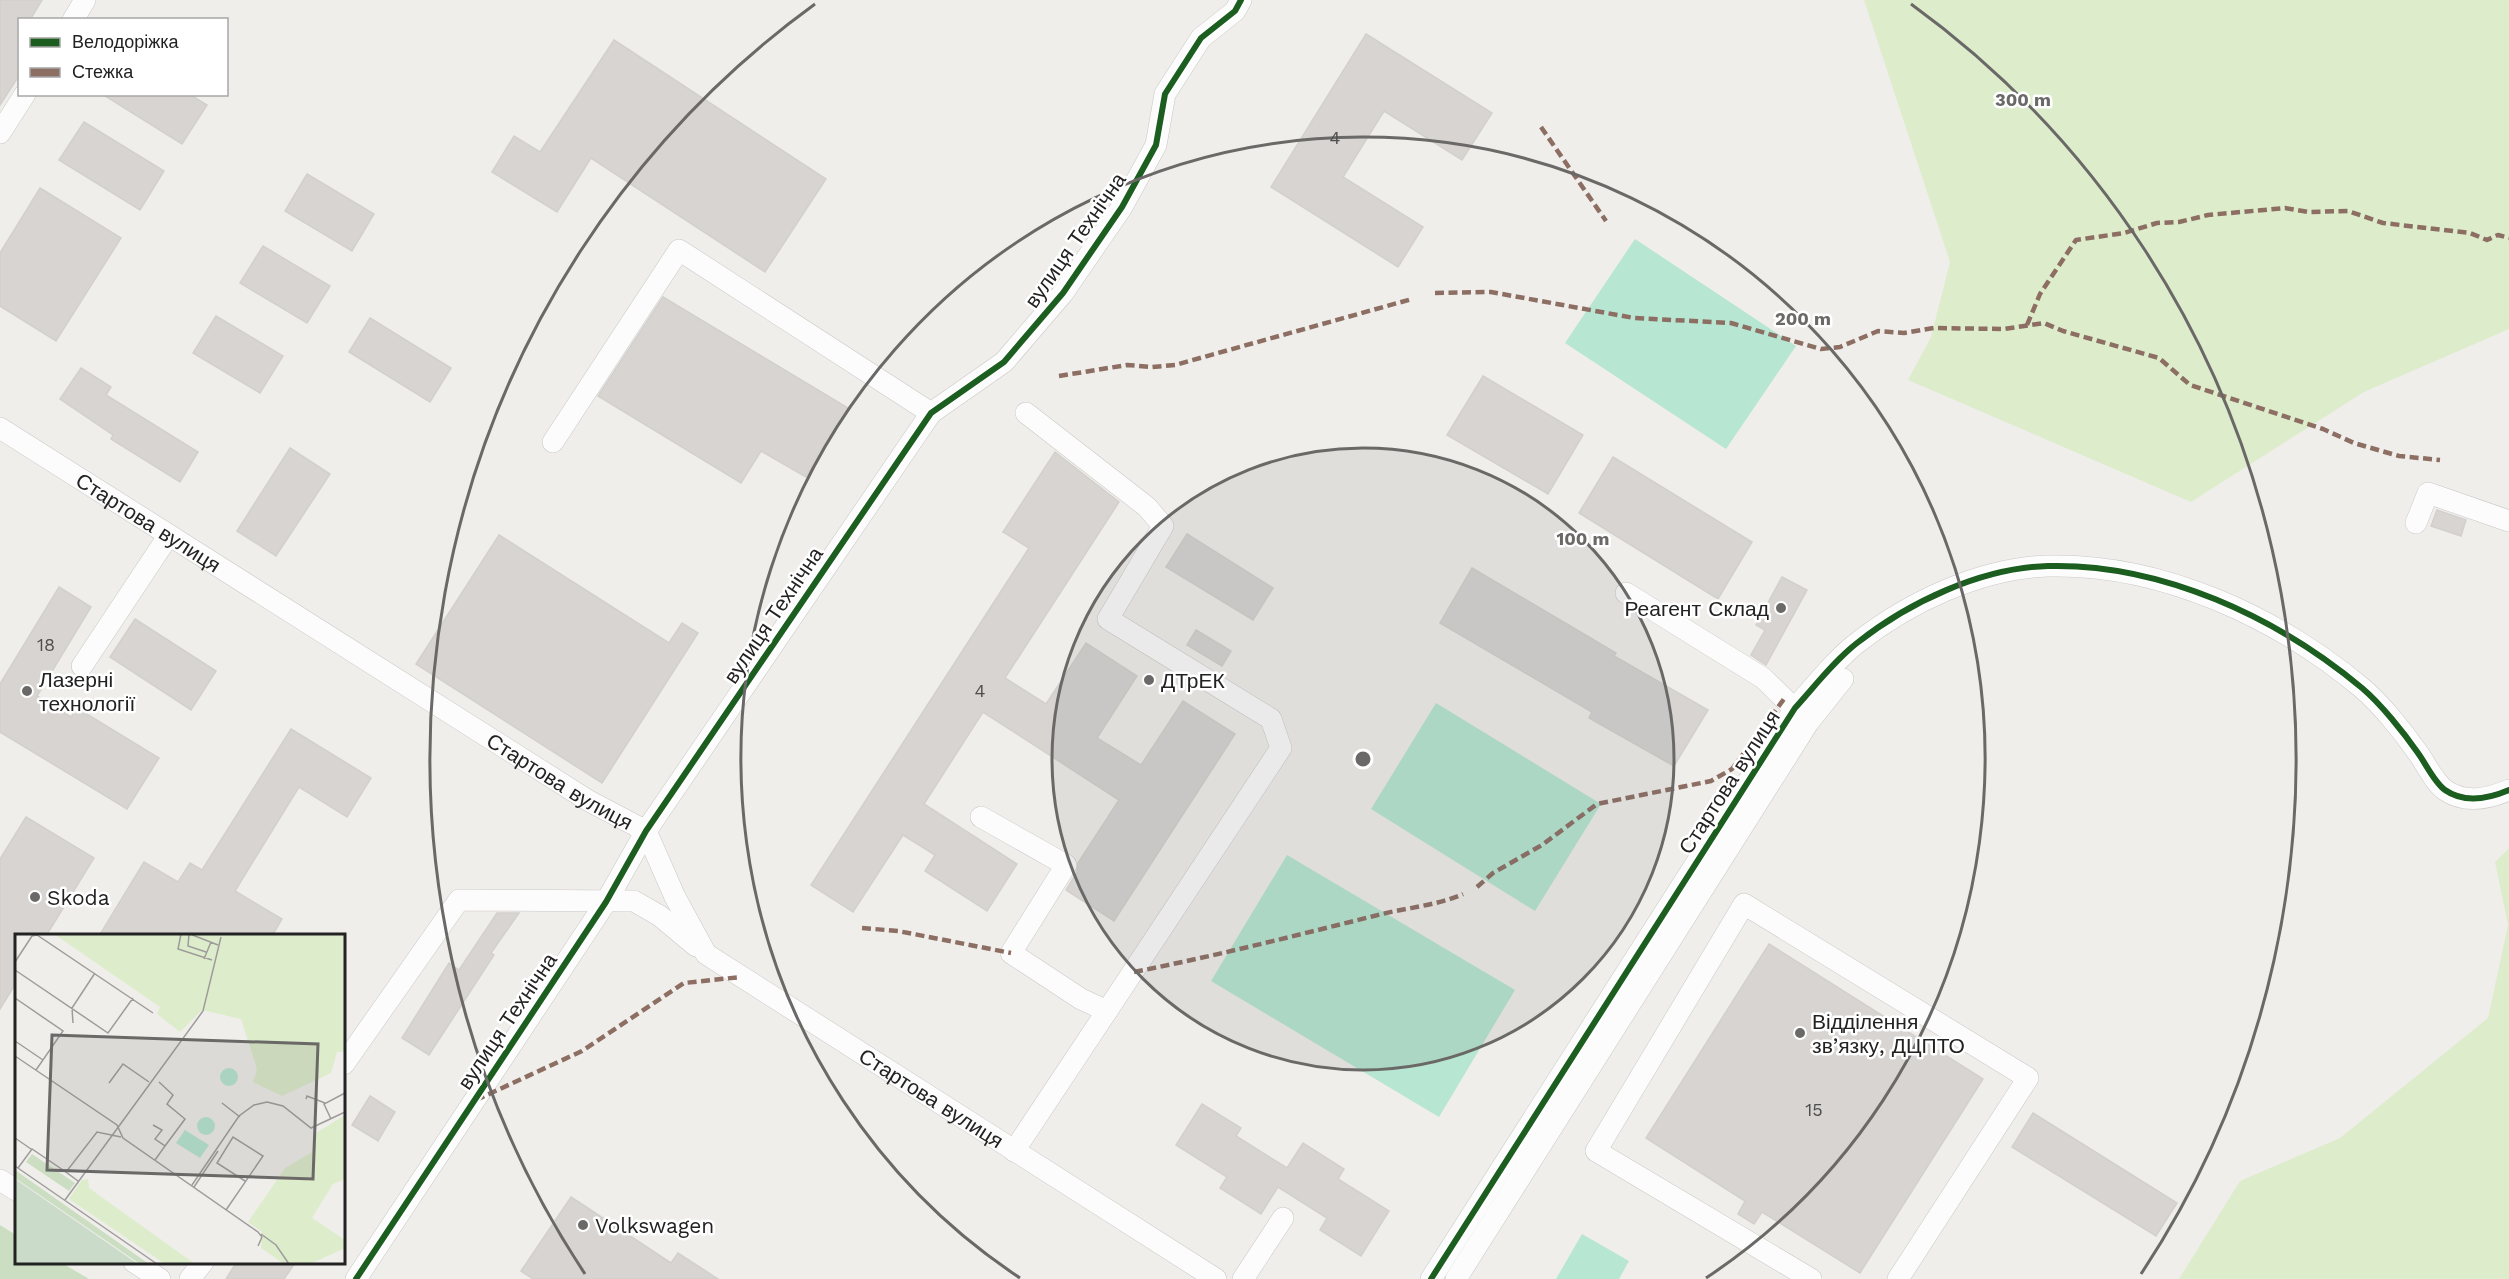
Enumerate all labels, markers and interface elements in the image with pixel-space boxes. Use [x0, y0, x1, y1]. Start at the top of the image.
legend [18, 18, 228, 96]
text: Велодоріжка [72, 31, 180, 52]
text: Стежка [72, 61, 134, 82]
text: 300 m [1995, 89, 2051, 110]
house number: 4 [1330, 127, 1341, 148]
street label: вулиця Технічна [1019, 167, 1131, 312]
text: 200 m [1775, 308, 1831, 329]
street label: Стартова вулиця [72, 467, 226, 577]
text: 100 m [1556, 528, 1610, 549]
street label: вулиця Технічна [718, 542, 828, 688]
place label: Реагент Склад [1625, 596, 1769, 621]
marker: Реагент Склад [1774, 601, 1788, 615]
house number: 18 [37, 634, 55, 655]
place label: Лазерні технології [39, 667, 135, 716]
place label: ДТрЕК [1161, 668, 1226, 693]
marker: ДТрЕК [1142, 673, 1156, 687]
house number: 4 [975, 680, 986, 701]
marker: Лазерні технології [20, 684, 34, 698]
street label: Стартова вулиця [1673, 705, 1785, 859]
street label: Стартова вулиця [482, 727, 637, 834]
centre of rings [1353, 749, 1373, 769]
place label: Skoda [47, 885, 110, 910]
marker: Skoda [28, 890, 42, 904]
inset map [15, 934, 345, 1264]
street label: вулиця Технічна [452, 948, 562, 1094]
place label: Відділення зв’язку, ДЦПТО [1812, 1009, 1965, 1058]
marker: Відділення зв’язку, ДЦПТО [1793, 1026, 1807, 1040]
street label: Стартова вулиця [855, 1042, 1008, 1153]
house number: 15 [1805, 1099, 1823, 1120]
place label: Volkswagen [595, 1213, 714, 1238]
marker: Volkswagen [576, 1218, 590, 1232]

